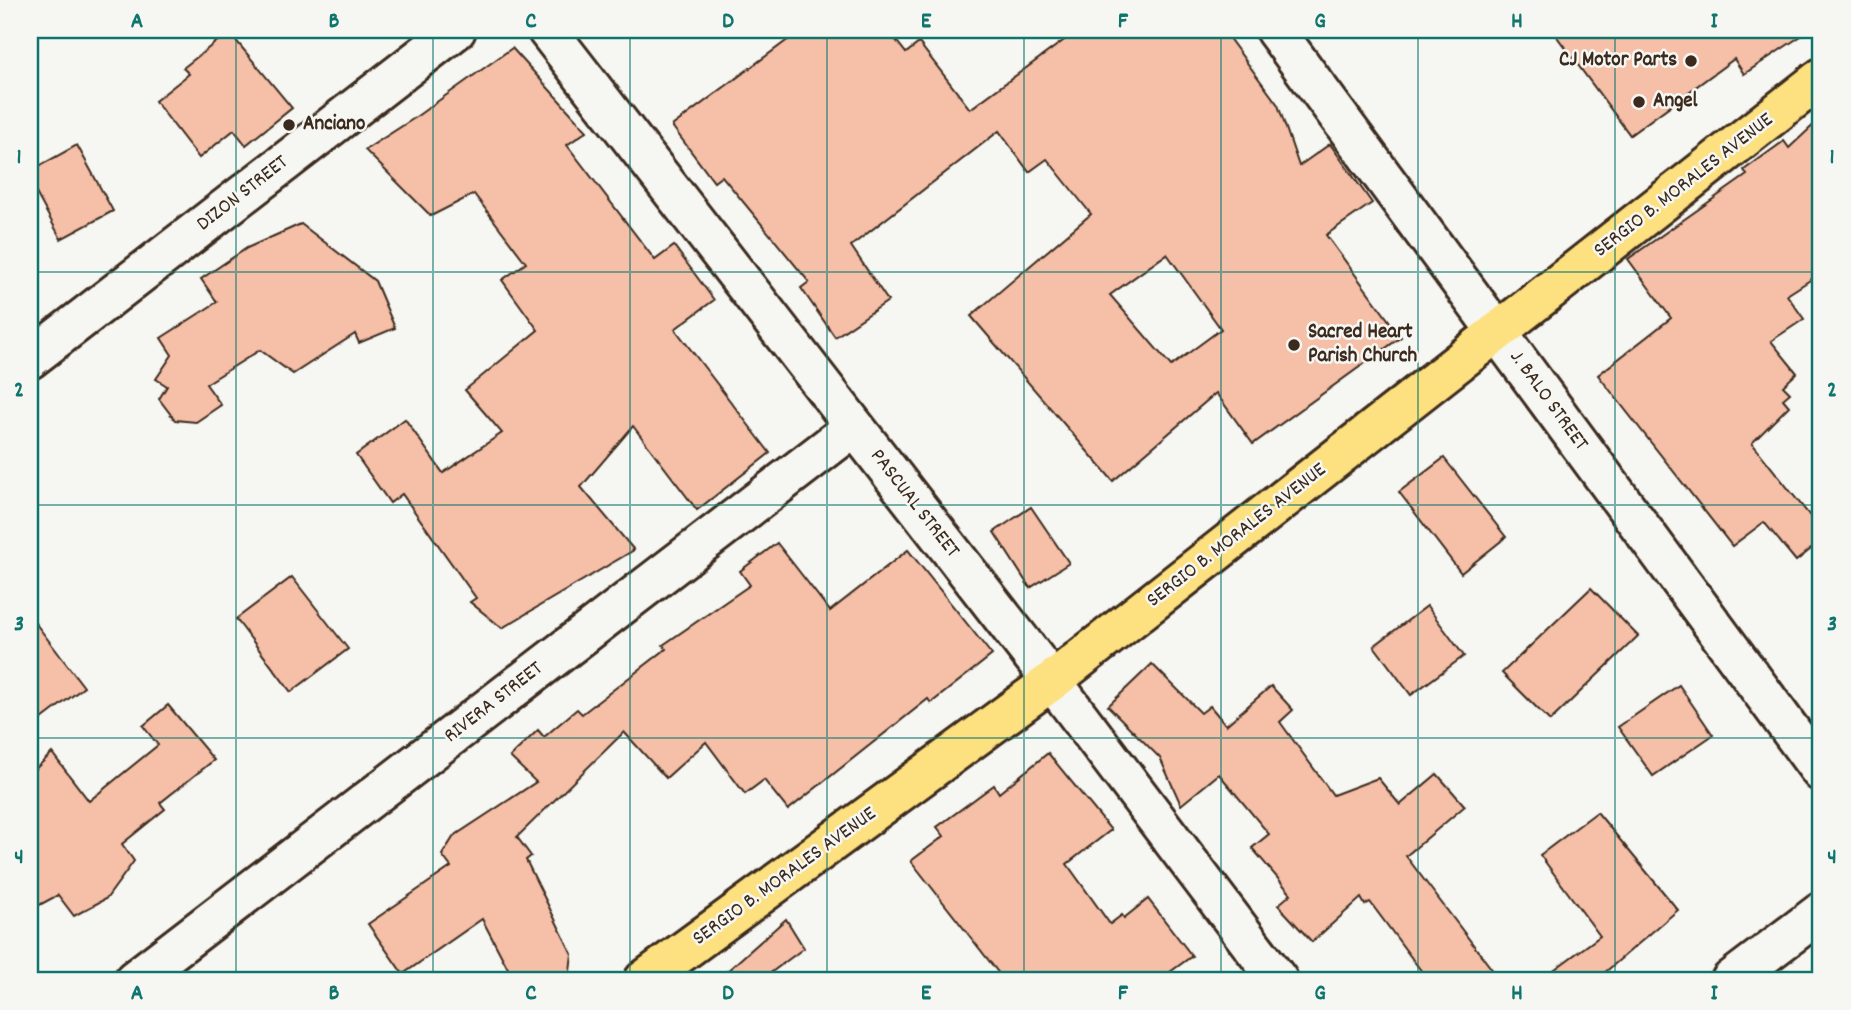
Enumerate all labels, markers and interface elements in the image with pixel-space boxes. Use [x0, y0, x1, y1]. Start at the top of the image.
text: A [131, 6, 143, 39]
text: B [329, 6, 340, 39]
text: C [525, 6, 537, 39]
text: D [722, 6, 734, 39]
text: E [921, 6, 932, 39]
text: F [1118, 6, 1129, 39]
text: G [1314, 6, 1326, 39]
text: H [1511, 6, 1523, 39]
text: I [1710, 6, 1718, 39]
place label: CJ Motor Parts [1559, 46, 1677, 76]
marker: CJ Motor Parts [1683, 53, 1699, 69]
place label: Angel [1653, 87, 1699, 117]
marker: Angel [1631, 94, 1647, 110]
street label: SERGIO B. MORALES AVENUE [1588, 106, 1781, 266]
place label: Anciano [303, 110, 365, 140]
marker: Anciano [281, 117, 297, 133]
text: 1 [16, 142, 22, 175]
text: 1 [1829, 142, 1835, 175]
street label: DIZON STREET [191, 148, 296, 239]
place label: Sacred Heart Parish Church [1308, 318, 1418, 372]
marker: Sacred Heart Parish Church [1286, 337, 1302, 353]
street label: J. BALO STREET [1501, 344, 1595, 458]
text: 2 [14, 375, 24, 408]
text: 2 [1827, 375, 1837, 408]
street label: PASCUAL STREET [862, 443, 967, 565]
street label: SERGIO B. MORALES AVENUE [1141, 456, 1334, 616]
text: 3 [14, 609, 24, 642]
text: 3 [1827, 609, 1837, 642]
street label: RIVERA STREET [438, 654, 550, 751]
street label: SERGIO B. MORALES AVENUE [687, 800, 883, 954]
text: 4 [14, 842, 24, 875]
text: 4 [1827, 842, 1837, 875]
text: A [131, 978, 143, 1010]
text: B [329, 978, 340, 1010]
text: C [525, 978, 537, 1010]
text: D [722, 978, 734, 1010]
text: E [921, 978, 932, 1010]
text: F [1118, 978, 1129, 1010]
text: G [1314, 978, 1326, 1010]
text: H [1511, 978, 1523, 1010]
text: I [1710, 978, 1718, 1010]

